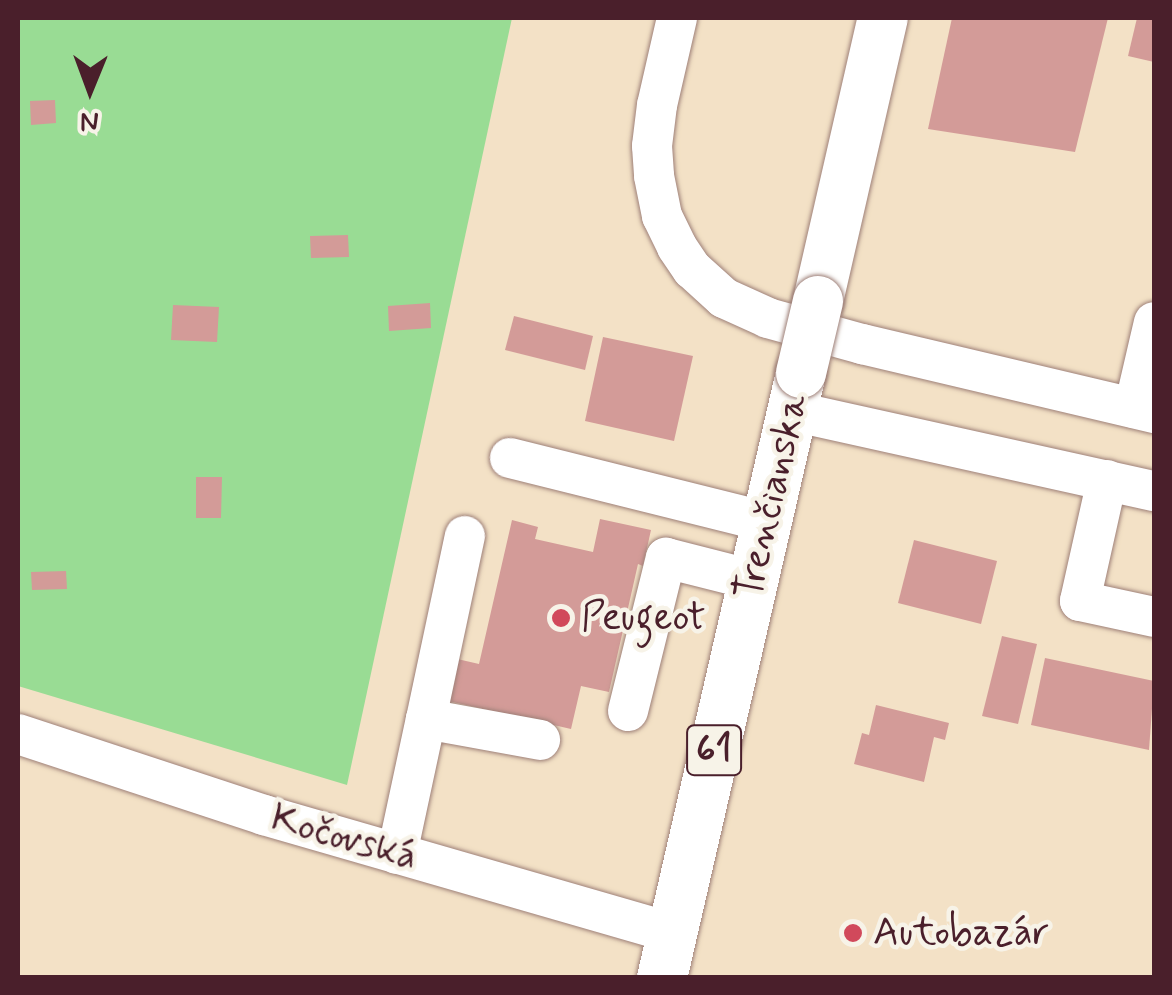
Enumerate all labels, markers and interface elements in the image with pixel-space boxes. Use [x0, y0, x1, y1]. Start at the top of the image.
north arrow [40, 40, 140, 140]
text: N [80, 102, 99, 139]
street label: Trenčianska [725, 390, 819, 604]
place label: Peugeot [581, 594, 706, 642]
marker: Peugeot [550, 607, 572, 629]
road number: 61 [684, 717, 744, 783]
street label: Kočovská [265, 794, 423, 882]
place label: Autobazár [873, 909, 1049, 957]
marker: Autobazár [842, 922, 864, 944]

